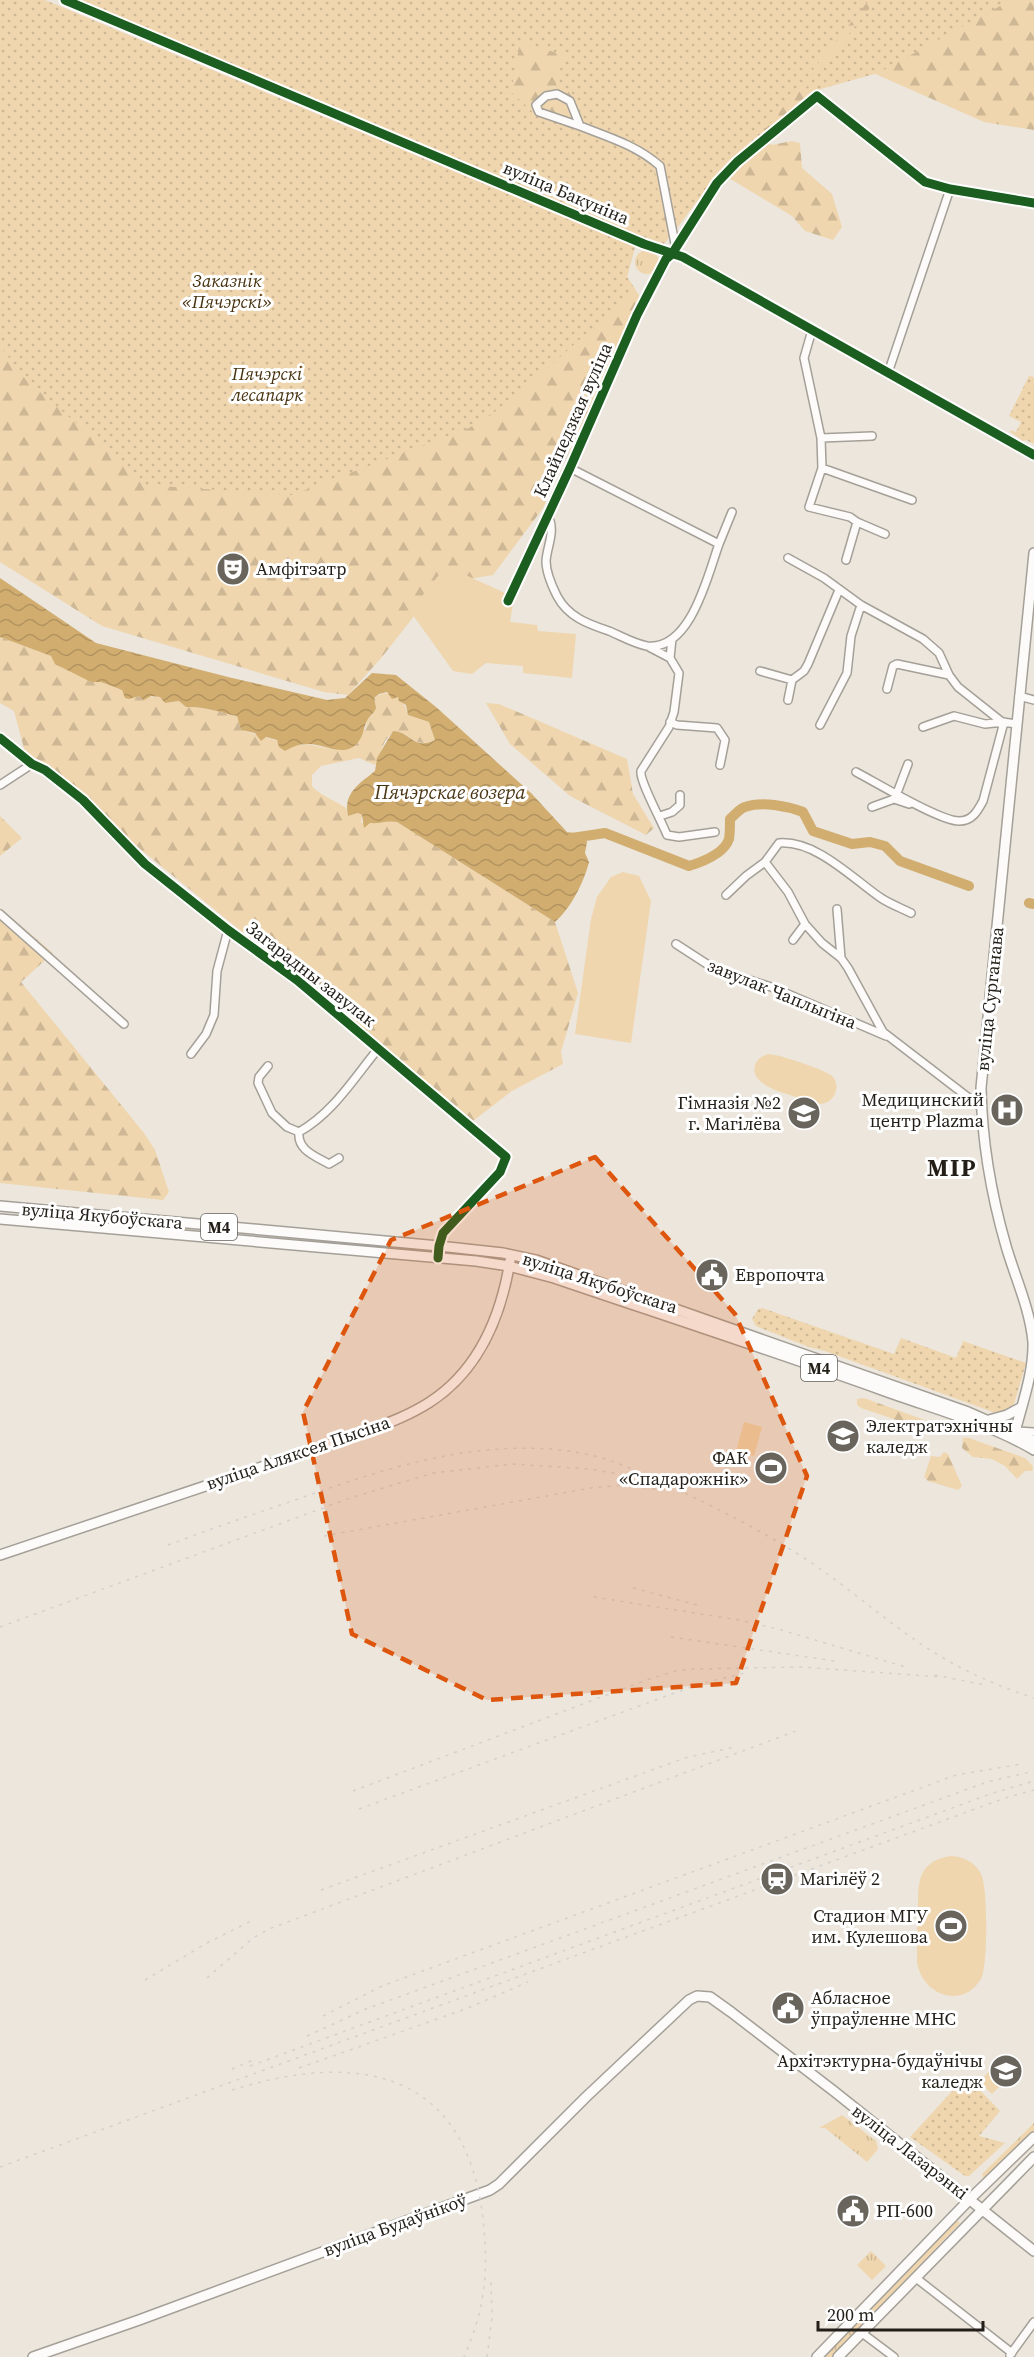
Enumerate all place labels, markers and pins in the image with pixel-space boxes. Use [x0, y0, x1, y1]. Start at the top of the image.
theatre icon: Амфітэатр [215, 551, 251, 587]
place label: Амфітэатр [256, 556, 347, 581]
place label: Медицинский центр Plazma [862, 1087, 985, 1133]
place label: Гімназія №2 г. Магілёва [678, 1090, 782, 1136]
hospital icon: Медицинский центр Plazma [989, 1092, 1025, 1128]
school or university icon: Гімназія №2 г. Магілёва [786, 1095, 822, 1131]
public building icon: Европочта [694, 1257, 730, 1293]
place label: Европочта [735, 1262, 826, 1287]
place label: Электратэхнічны каледж [866, 1413, 1013, 1459]
school or university icon: Электратэхнічны каледж [825, 1418, 861, 1454]
place label: ФАК «Спадарожнік» [619, 1445, 748, 1491]
sports icon: ФАК «Спадарожнік» [753, 1450, 789, 1486]
station icon: Магілёў 2 [759, 1861, 795, 1897]
place label: Магілёў 2 [800, 1866, 880, 1891]
place label: Стадион МГУ им. Кулешова [811, 1903, 929, 1949]
sports icon: Стадион МГУ им. Кулешова [933, 1908, 969, 1944]
place label: Абласное ўпраўленне МНС [811, 1985, 956, 2031]
public building icon: Абласное ўпраўленне МНС [770, 1990, 806, 2026]
place label: Архітэктурна-будаўнічы каледж [777, 2048, 983, 2094]
school or university icon: Архітэктурна-будаўнічы каледж [988, 2053, 1024, 2089]
public building icon: РП-600 [835, 2193, 871, 2229]
place label: РП-600 [876, 2198, 933, 2223]

